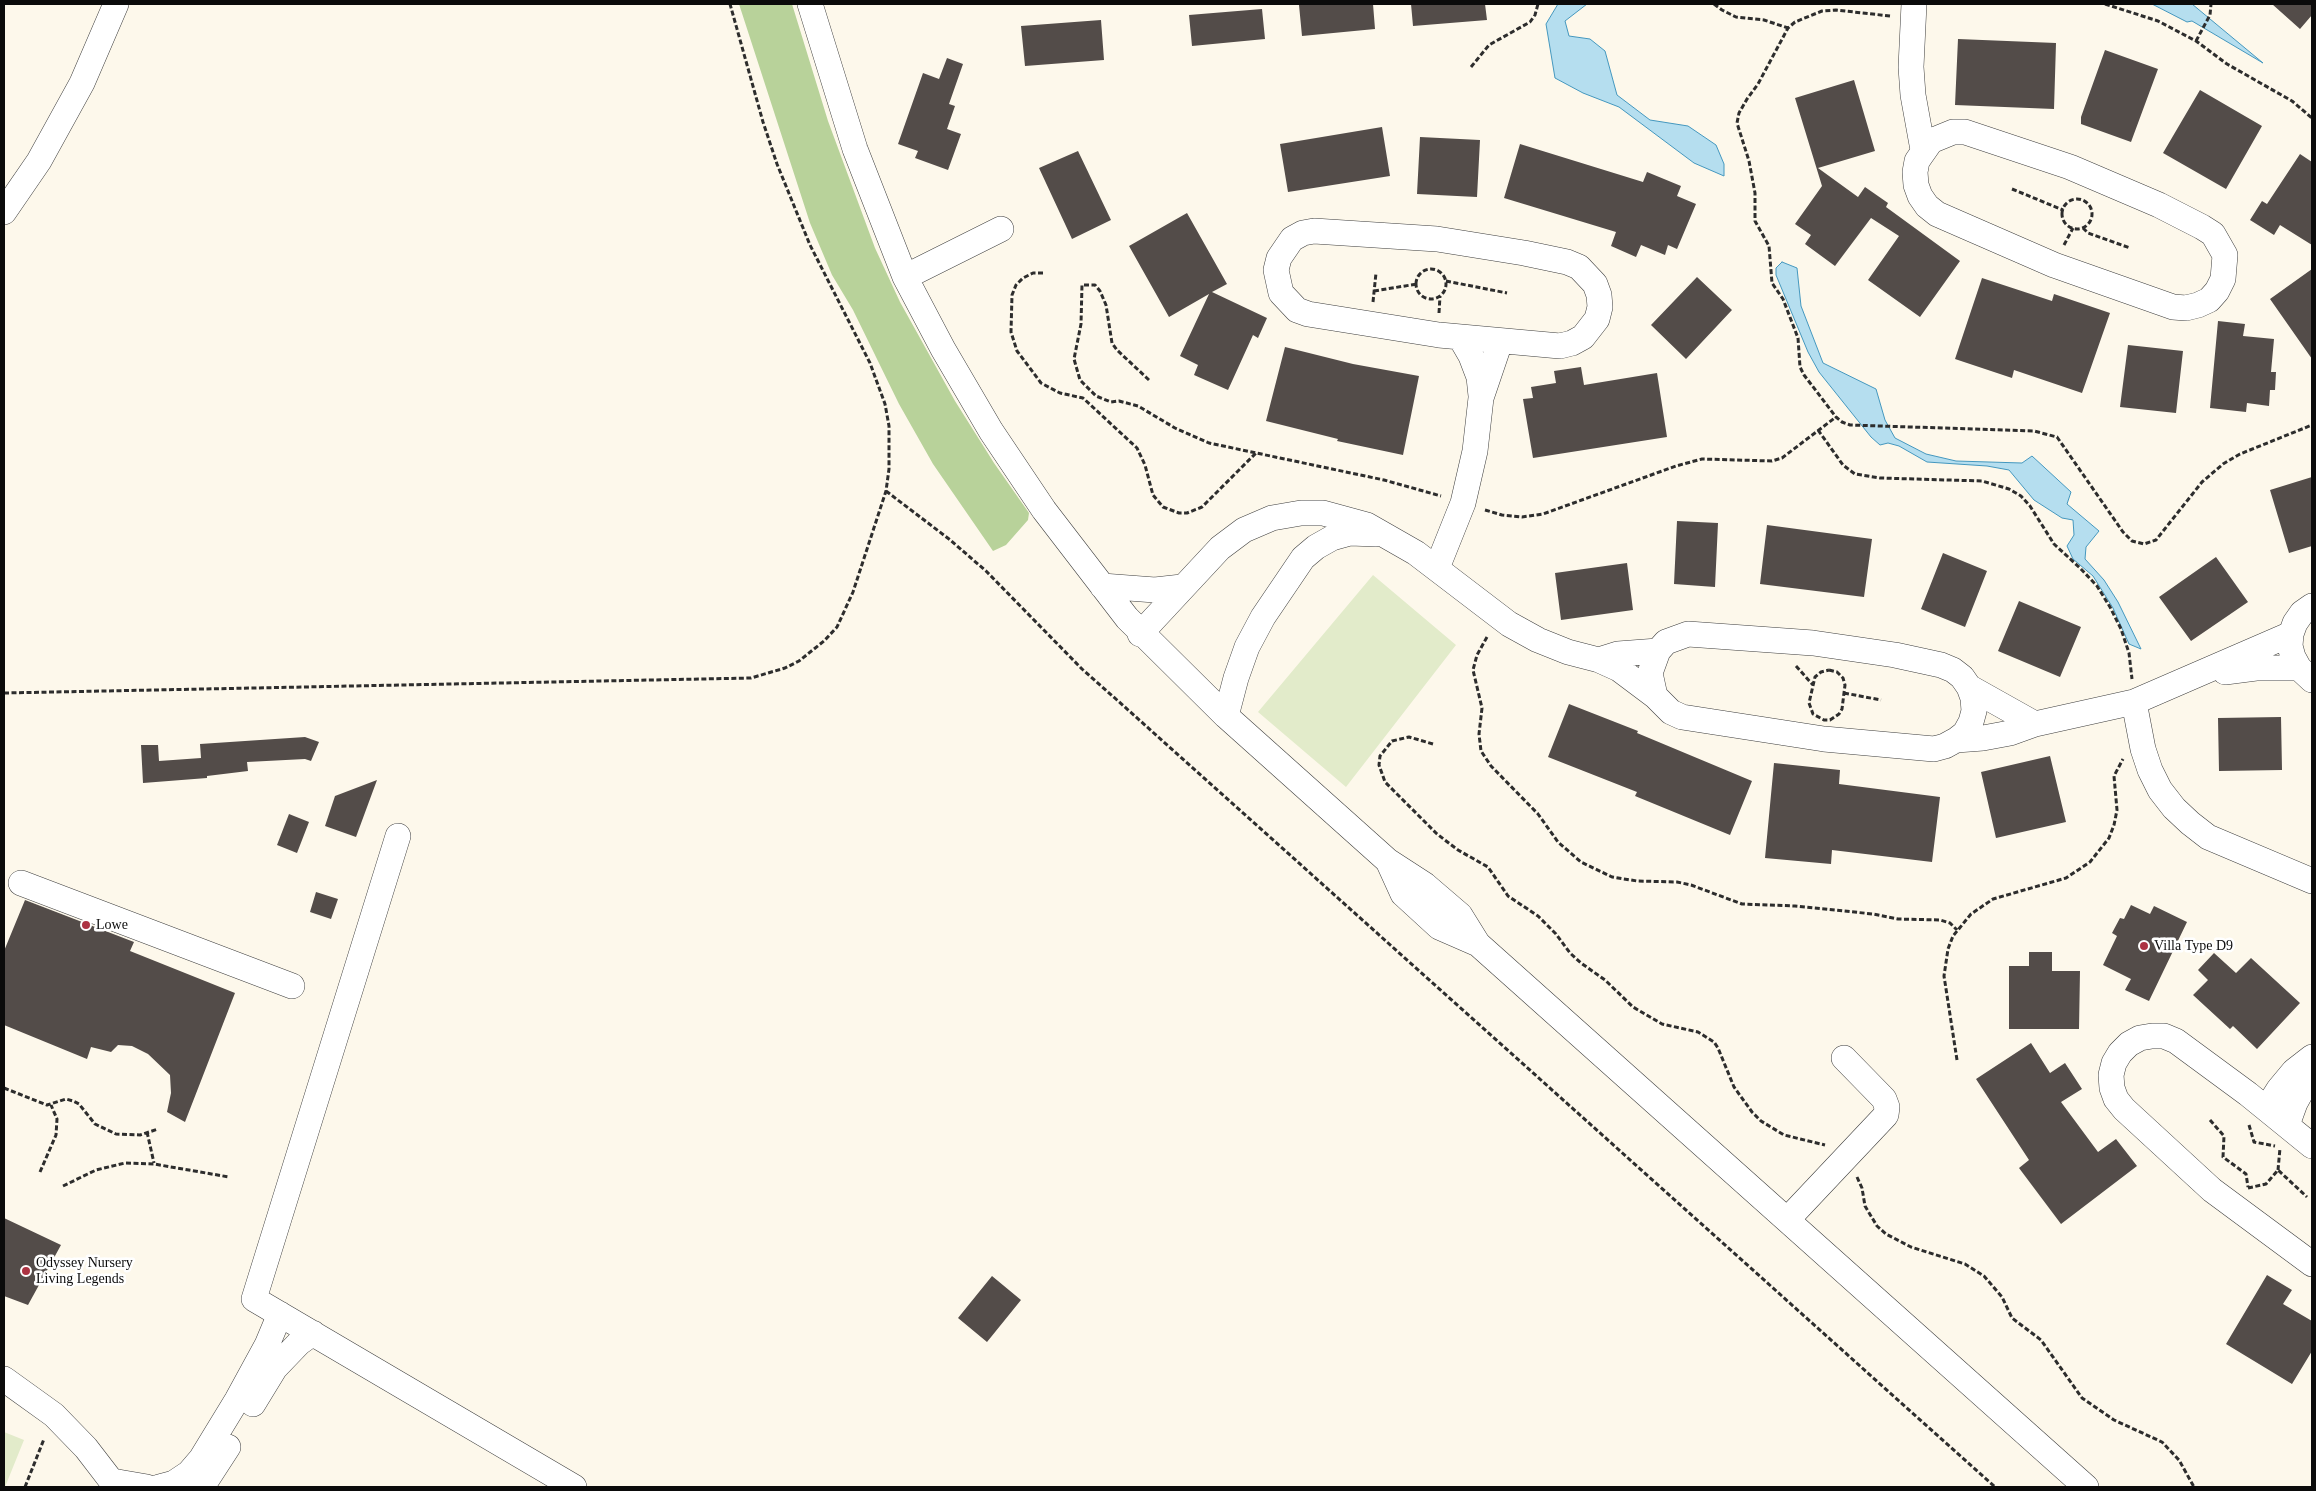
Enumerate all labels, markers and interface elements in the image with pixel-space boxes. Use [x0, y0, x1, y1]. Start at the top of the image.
place label: Lowe [96, 917, 129, 933]
marker: Lowe [80, 919, 92, 931]
place label: Villa Type D9 [2154, 938, 2235, 954]
marker: Villa Type D9 [2138, 940, 2150, 952]
place label: Odyssey Nursery Living Legends [36, 1255, 141, 1288]
marker: Odyssey Nursery Living Legends [20, 1265, 32, 1277]

